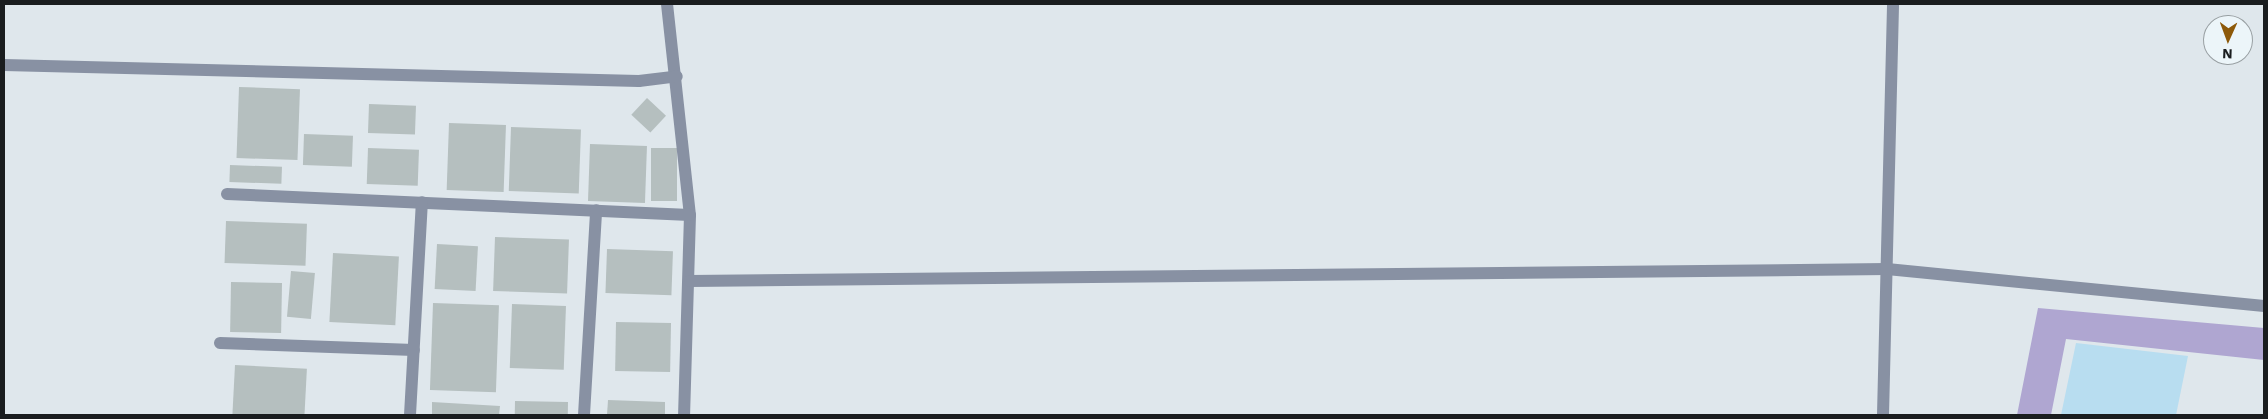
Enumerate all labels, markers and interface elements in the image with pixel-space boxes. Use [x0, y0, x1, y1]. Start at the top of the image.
north arrow [2203, 15, 2253, 65]
text: N [2222, 46, 2233, 62]

